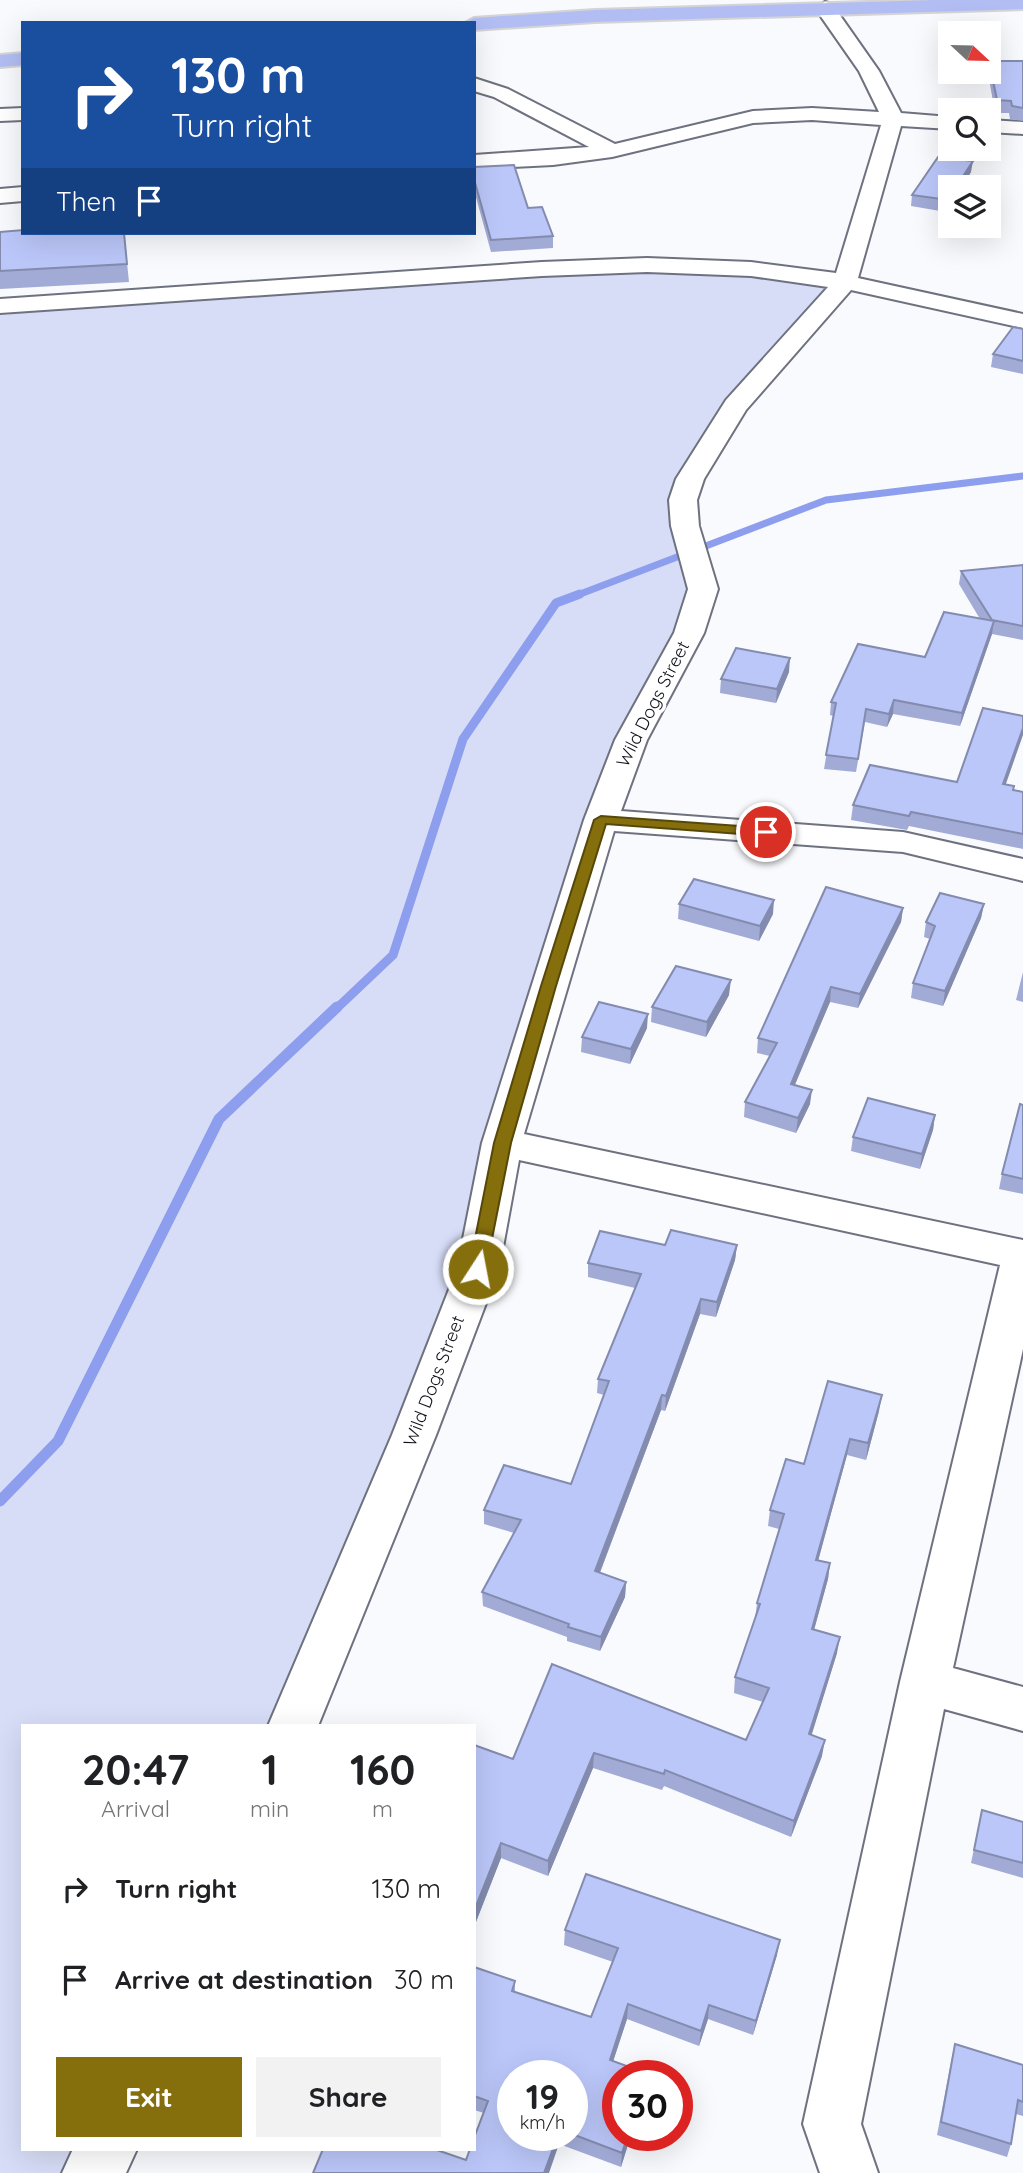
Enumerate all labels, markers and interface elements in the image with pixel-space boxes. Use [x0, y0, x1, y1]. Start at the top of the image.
north arrow [938, 21, 1001, 84]
map controls [938, 21, 1001, 238]
text: 130 m [171, 44, 305, 105]
icon: right [56, 49, 147, 140]
button: search [938, 98, 1001, 161]
text: Turn right [171, 105, 312, 145]
button: layers [938, 175, 1001, 238]
icon: arrive [130, 182, 168, 220]
text: Then [56, 185, 116, 218]
street label: Wild Dogs Street [611, 637, 694, 771]
pin [736, 802, 796, 862]
icon: arrive [747, 813, 785, 851]
position arrow [441, 1232, 515, 1306]
street label: Wild Dogs Street [398, 1312, 469, 1450]
text: 20:47 [82, 1743, 189, 1796]
text: 1 [261, 1743, 278, 1796]
text: 160 [350, 1743, 415, 1796]
text: Arrival [101, 1794, 170, 1823]
text: min [250, 1794, 289, 1823]
text: m [372, 1794, 393, 1823]
icon: right [56, 1870, 94, 1908]
text: Turn right [115, 1872, 237, 1905]
text: 130 m [371, 1872, 441, 1905]
icon: arrive [56, 1961, 94, 1999]
text: Arrive at destination [115, 1963, 373, 1996]
text: 30 m [394, 1963, 454, 1996]
button: Exit [56, 2057, 242, 2137]
button: Share [256, 2057, 441, 2137]
speed limit sign: 30 [602, 2060, 693, 2151]
text: 19 [526, 2074, 559, 2118]
text: km/h [520, 2111, 565, 2134]

